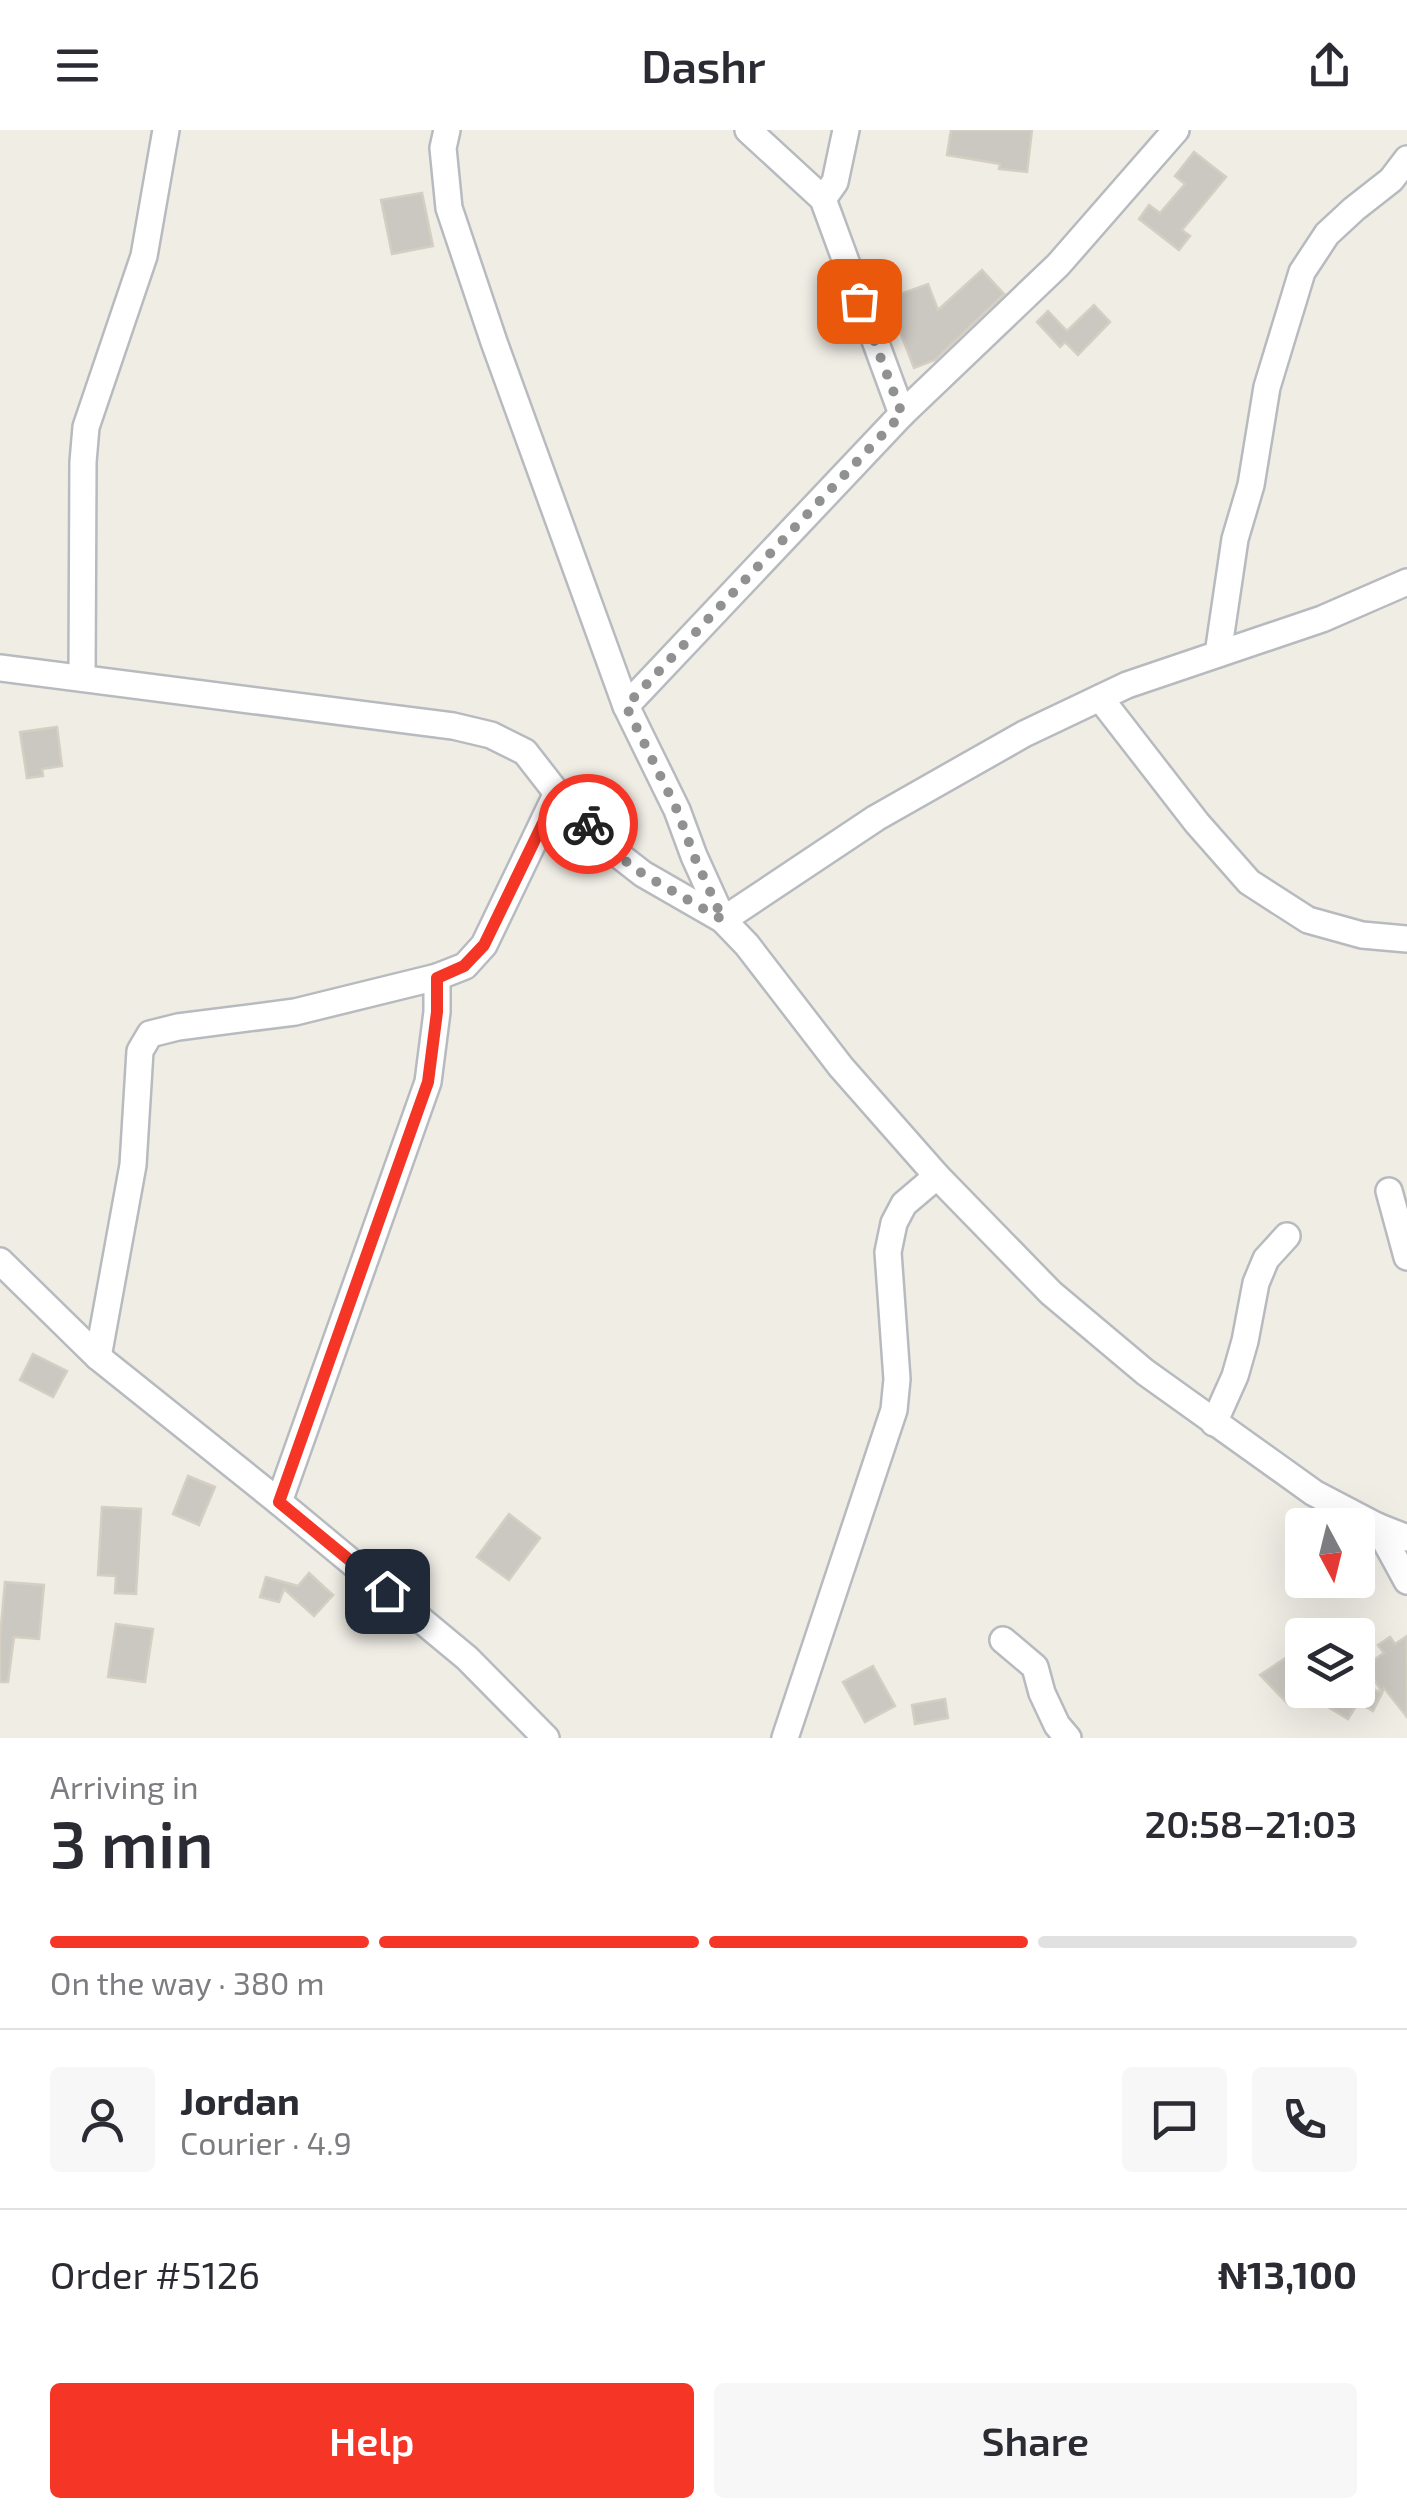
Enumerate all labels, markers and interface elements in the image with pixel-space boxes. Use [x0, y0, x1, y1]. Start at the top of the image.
icon: menu [50, 38, 105, 93]
text: Dashr [641, 38, 766, 92]
icon: share [1302, 38, 1357, 93]
pin [817, 259, 902, 344]
icon: bag [832, 274, 887, 329]
courier [538, 774, 638, 874]
icon: bike [561, 797, 616, 852]
north arrow [1285, 1508, 1375, 1598]
map controls [1285, 1508, 1375, 1708]
pin [345, 1549, 430, 1634]
icon: home [360, 1564, 415, 1619]
button: layers [1285, 1618, 1375, 1708]
text: Arriving in [50, 1767, 199, 1805]
text: 20:58–21:03 [1144, 1800, 1357, 1846]
text: 3 min [50, 1803, 214, 1881]
text: On the way · 380 m [50, 1963, 325, 2001]
button: person [50, 2067, 155, 2172]
button: chat [1122, 2067, 1227, 2172]
button: phone [1252, 2067, 1357, 2172]
text: Jordan [180, 2077, 300, 2123]
text: Courier · 4.9 [180, 2123, 352, 2161]
text: Order #5126 [50, 2251, 260, 2297]
text: ₦13,100 [1218, 2251, 1357, 2297]
button: Help [50, 2383, 694, 2498]
button: Share [714, 2383, 1357, 2498]

